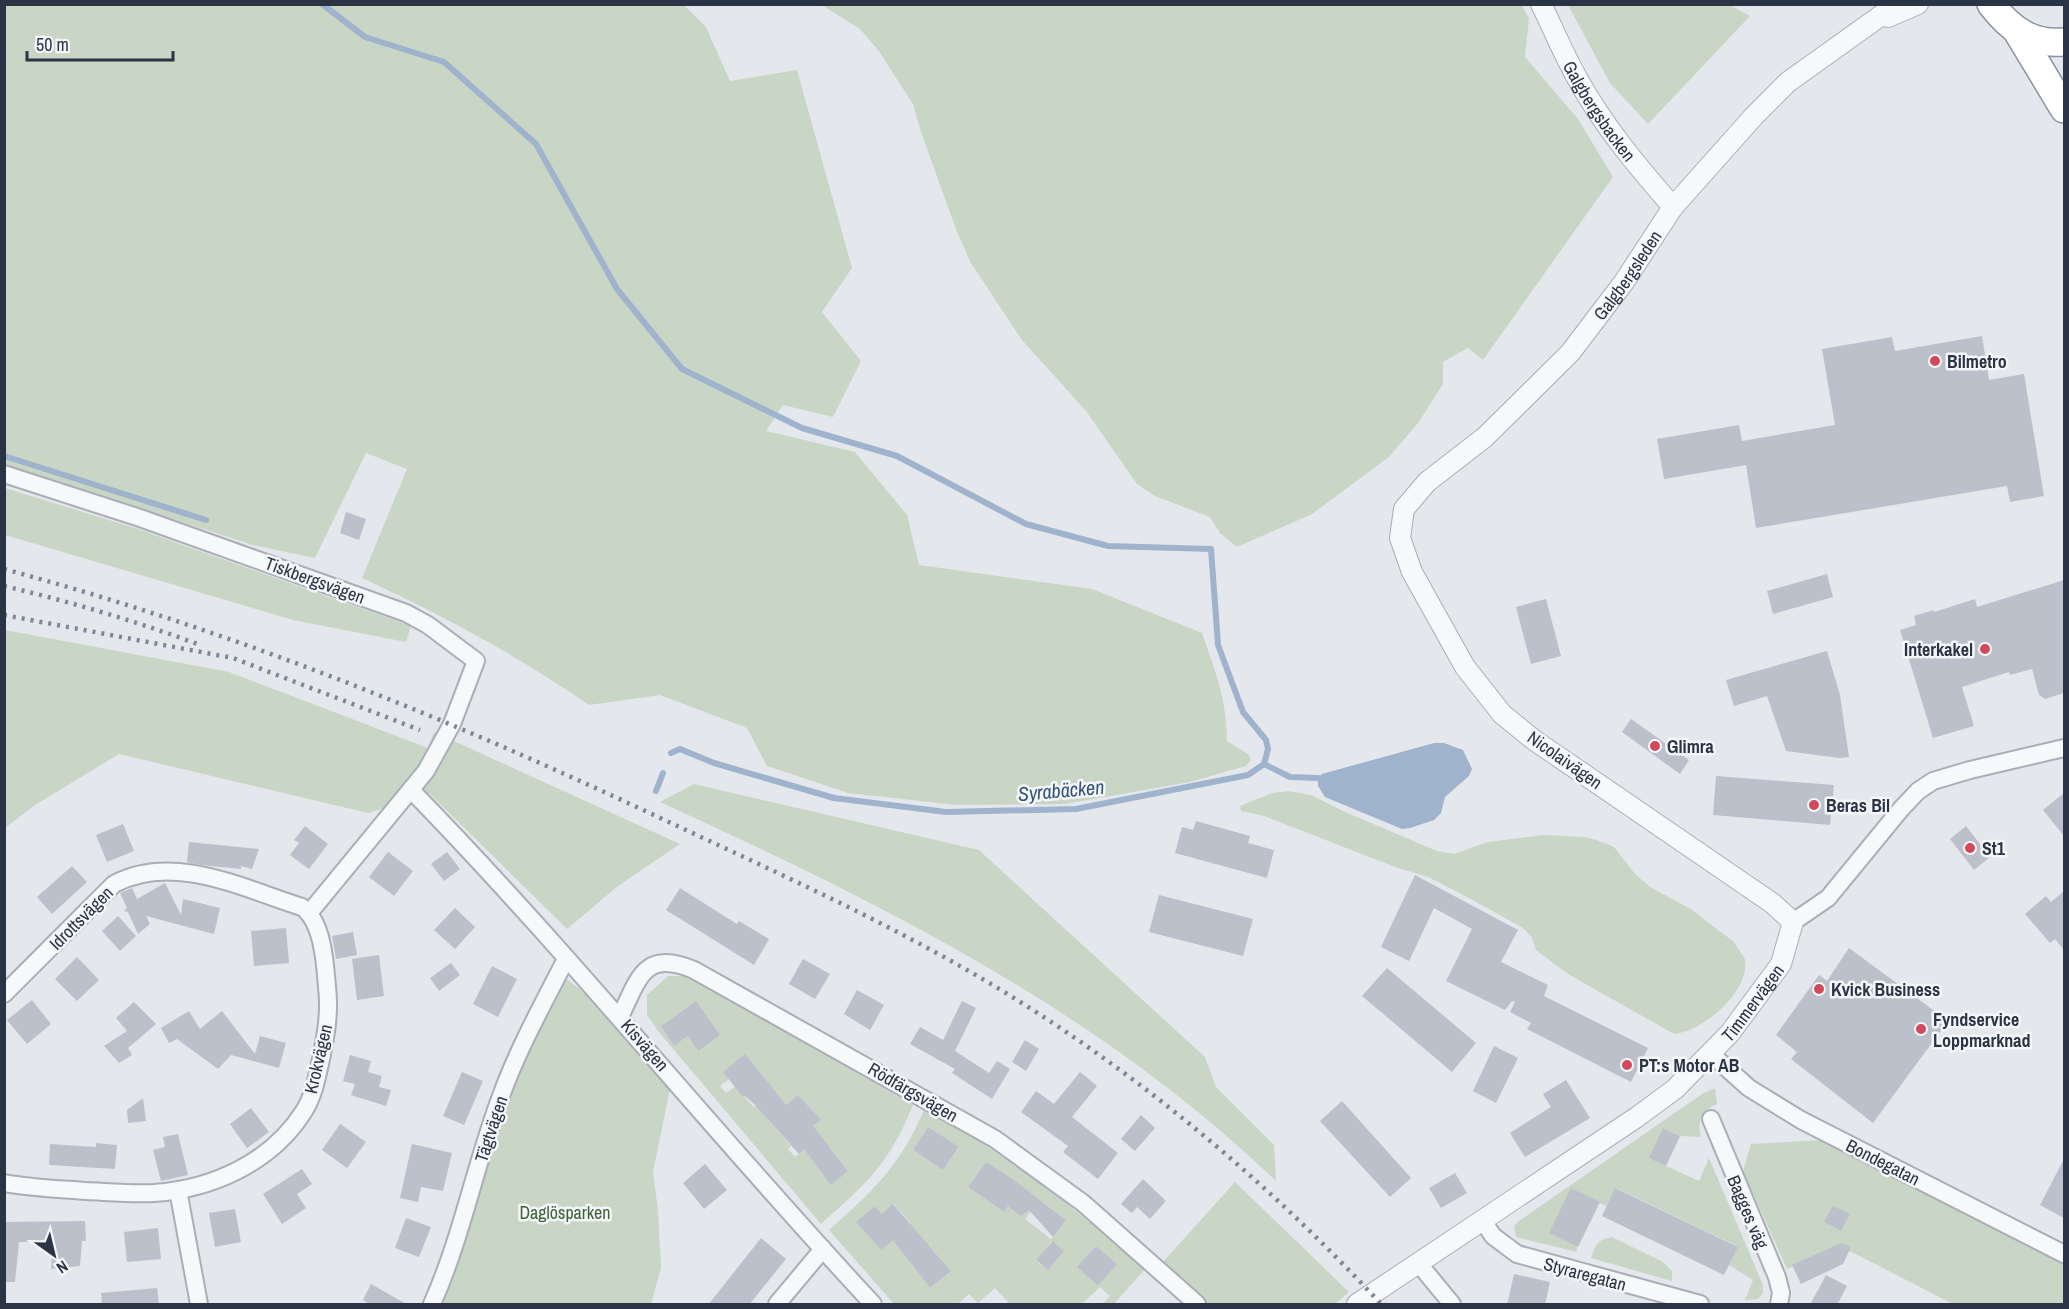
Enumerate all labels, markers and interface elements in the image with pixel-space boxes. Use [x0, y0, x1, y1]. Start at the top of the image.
scale bar [27, 24, 172, 62]
text: 50 m [36, 32, 69, 57]
street label: Galgbergsbacken [1557, 56, 1642, 166]
street label: Galgbergsleden [1587, 225, 1667, 325]
place label: Bilmetro [1947, 349, 2007, 374]
marker: Bilmetro [1928, 354, 1942, 368]
street label: Tiskbergsvägen [262, 550, 368, 610]
place label: Interkakel [1904, 637, 1973, 662]
marker: Interkakel [1978, 642, 1992, 656]
street label: Nicolaivägen [1523, 725, 1607, 795]
place label: Glimra [1667, 734, 1715, 759]
marker: Glimra [1648, 739, 1662, 753]
water label: Syrabäcken [1017, 773, 1105, 807]
place label: Beras Bil [1826, 793, 1890, 818]
marker: Beras Bil [1807, 798, 1821, 812]
place label: St1 [1982, 836, 2006, 861]
marker: St1 [1963, 841, 1977, 855]
street label: Idrottsvägen [43, 880, 119, 956]
street label: Timmervägen [1716, 959, 1789, 1047]
place label: Kvick Business [1831, 977, 1940, 1002]
marker: Kvick Business [1812, 982, 1826, 996]
place label: Fyndservice Loppmarknad [1933, 1007, 2031, 1053]
street label: Kisvägen [615, 1014, 675, 1076]
street label: Krokvägen [298, 1022, 338, 1096]
marker: Fyndservice Loppmarknad [1914, 1022, 1928, 1036]
place label: PT:s Motor AB [1639, 1053, 1740, 1078]
street label: Rödfärgsvägen [863, 1056, 963, 1128]
marker: PT:s Motor AB [1620, 1058, 1634, 1072]
street label: Tägtvägen [469, 1093, 513, 1165]
street label: Bondegatan [1842, 1133, 1924, 1191]
street label: Bagges väg [1721, 1171, 1775, 1253]
park label: Daglösparken [519, 1200, 611, 1225]
north arrow [24, 1225, 84, 1285]
street label: Styraregatan [1541, 1251, 1629, 1297]
text: N [52, 1256, 72, 1279]

